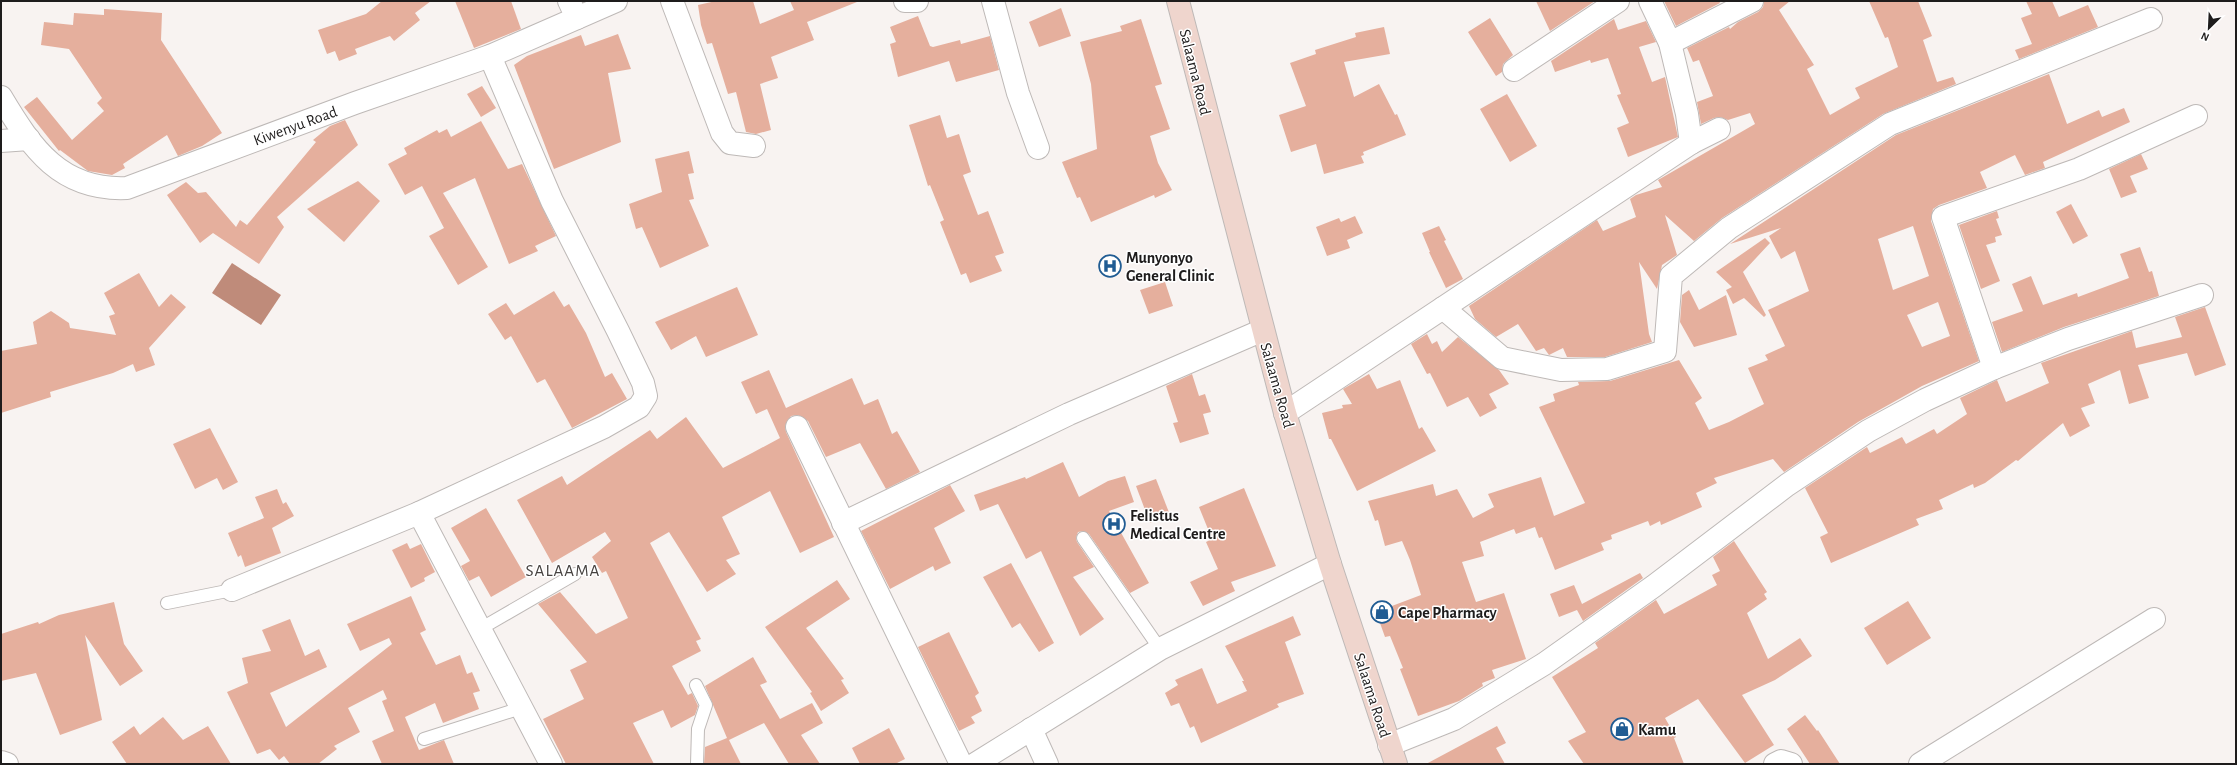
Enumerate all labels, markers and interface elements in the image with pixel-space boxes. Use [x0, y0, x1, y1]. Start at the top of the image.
north arrow [2189, 8, 2229, 48]
street label: Salaama Road [1177, 28, 1213, 117]
text: N [2199, 30, 2211, 43]
street label: Kiwenyu Road [251, 103, 340, 149]
place label: Munyonyo General Clinic [1126, 250, 1214, 284]
hospital icon: Munyonyo General Clinic [1097, 253, 1123, 279]
street label: Salaama Road [1257, 341, 1297, 430]
place label: Felistus Medical Centre [1130, 508, 1226, 542]
hospital icon: Felistus Medical Centre [1101, 511, 1127, 537]
district label: SALAAMA [526, 562, 600, 579]
shop icon: Cape Pharmacy [1369, 599, 1395, 625]
place label: Cape Pharmacy [1398, 605, 1498, 622]
street label: Salaama Road [1351, 651, 1393, 740]
shop icon: Kamu [1609, 716, 1635, 742]
place label: Kamu [1638, 722, 1677, 738]

